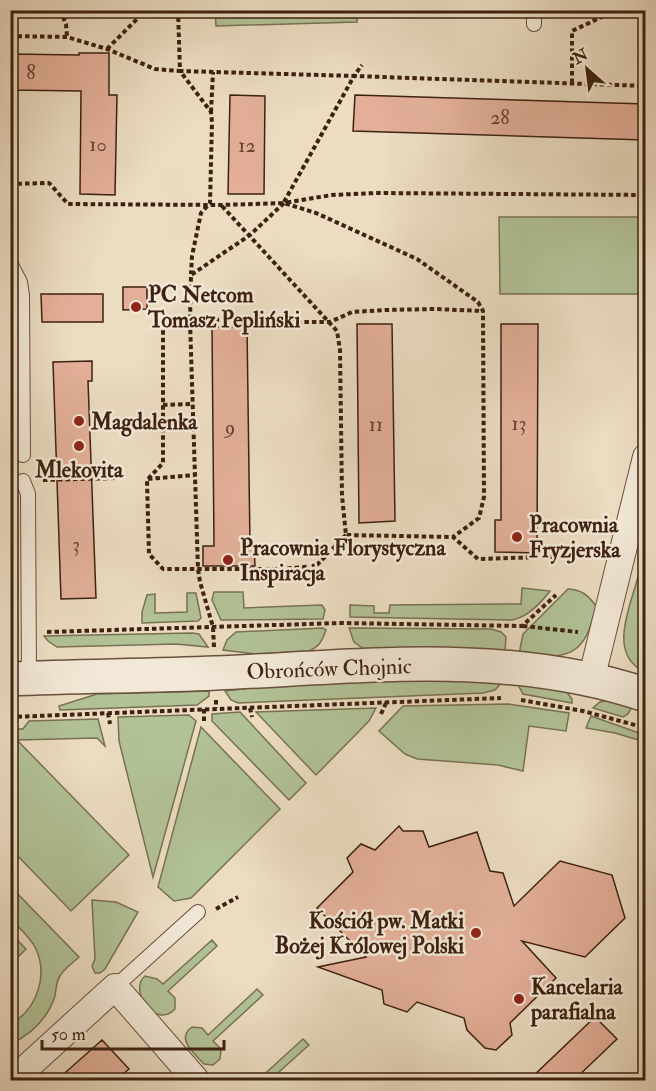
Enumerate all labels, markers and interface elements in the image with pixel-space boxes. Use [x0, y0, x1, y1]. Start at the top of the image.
north arrow [557, 39, 617, 99]
text: N [569, 44, 592, 69]
house number: 8 [26, 60, 36, 85]
house number: 28 [490, 105, 510, 130]
house number: 10 [89, 132, 107, 157]
house number: 12 [238, 133, 256, 158]
place label: PC Netcom Tomasz Pepliński [147, 281, 300, 335]
marker: PC Netcom Tomasz Pepliński [129, 300, 143, 314]
place label: Magdalenka [90, 408, 198, 437]
house number: 13 [512, 411, 526, 436]
house number: 11 [369, 412, 383, 437]
marker: Magdalenka [72, 414, 86, 428]
house number: 9 [223, 415, 235, 440]
marker: Mlekovita [72, 439, 86, 453]
place label: Mlekovita [34, 456, 124, 484]
place label: Pracownia Fryzjerska [529, 511, 621, 565]
marker: Pracownia Fryzjerska [510, 530, 524, 544]
house number: 3 [72, 532, 80, 557]
place label: Pracownia Florystyczna Inspiracja [240, 534, 446, 588]
marker: Pracownia Florystyczna Inspiracja [221, 553, 235, 567]
street label: Obrońców Chojnic [246, 652, 412, 686]
place label: Kościół pw. Matki Bożej Królowej Polski [275, 907, 464, 960]
marker: Kościół pw. Matki Bożej Królowej Polski [469, 926, 483, 940]
place label: Kancelaria parafialna [530, 973, 624, 1027]
marker: Kancelaria parafialna [512, 992, 526, 1006]
scale bar [42, 1013, 224, 1051]
text: 50 m [51, 1023, 86, 1046]

